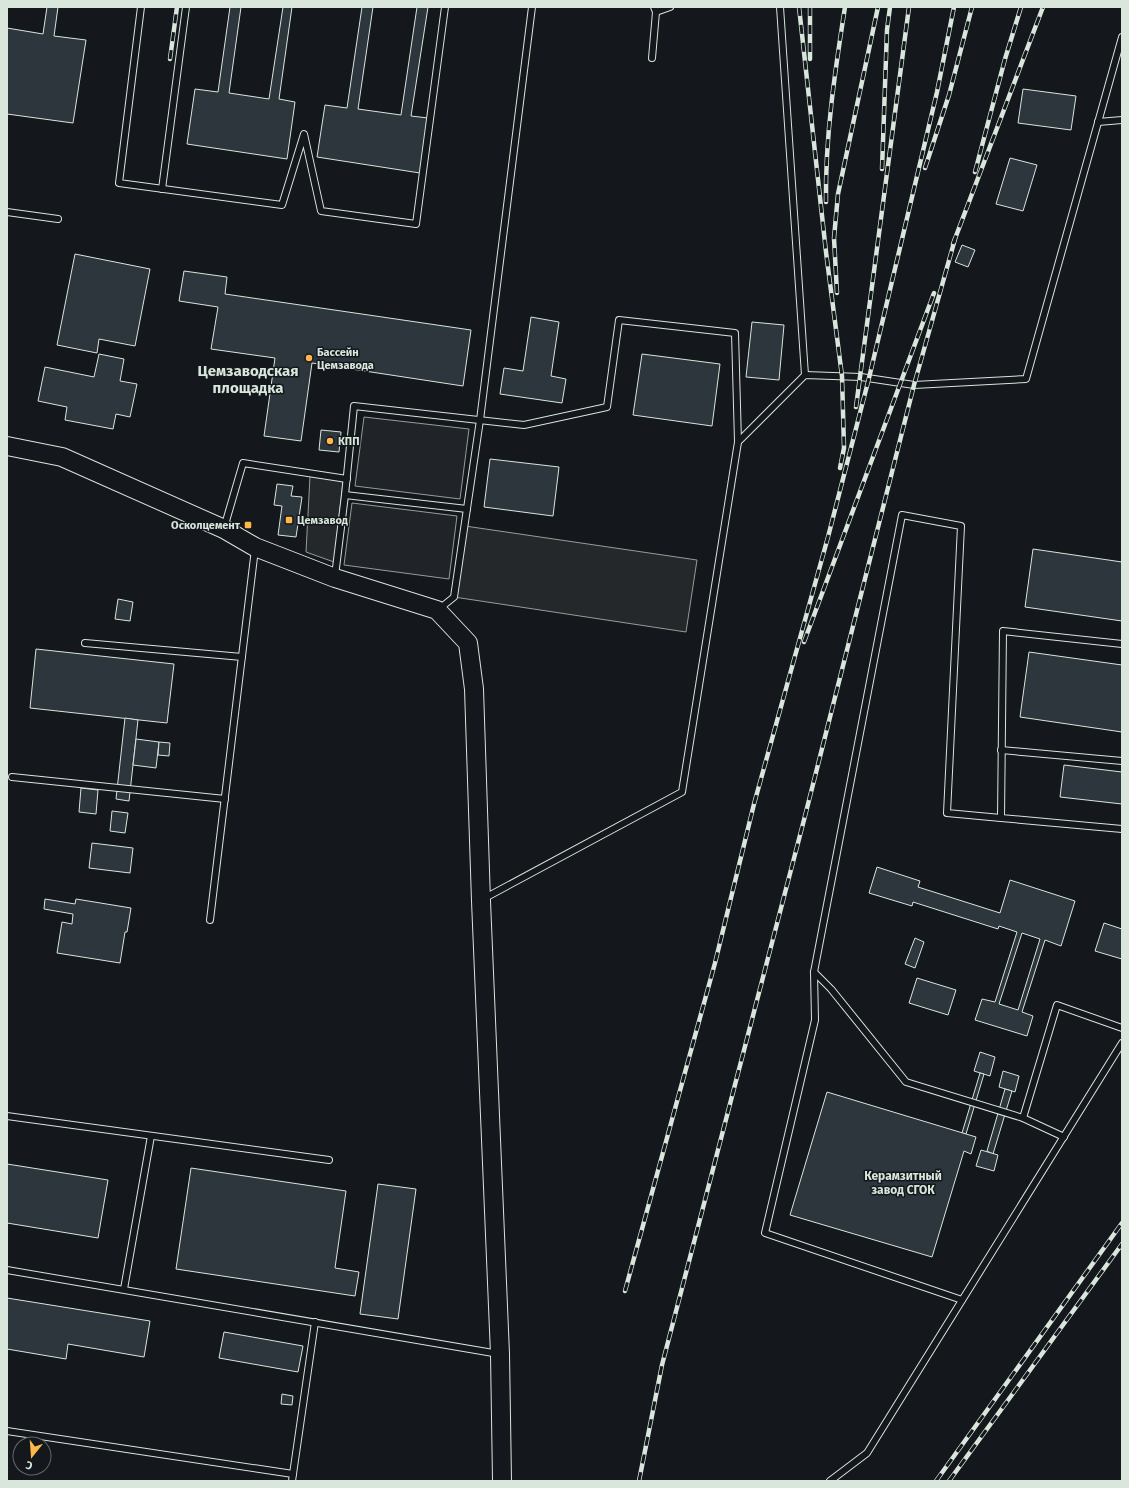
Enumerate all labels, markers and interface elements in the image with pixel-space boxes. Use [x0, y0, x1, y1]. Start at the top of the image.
place label: Бассейн Цемзавода [317, 346, 374, 372]
marker: Бассейн Цемзавода [304, 353, 314, 363]
district label: Цемзаводская площадка [197, 362, 299, 397]
place label: КПП [338, 435, 359, 448]
marker: КПП [325, 436, 335, 446]
place label: Цемзавод [297, 514, 348, 527]
marker: Цемзавод [284, 515, 294, 525]
place label: Осколцемент [171, 519, 241, 532]
marker: Осколцемент [243, 520, 253, 530]
district label: Керамзитный завод СГОК [864, 1169, 942, 1197]
north arrow [12, 1436, 52, 1476]
text: С [24, 1458, 34, 1472]

